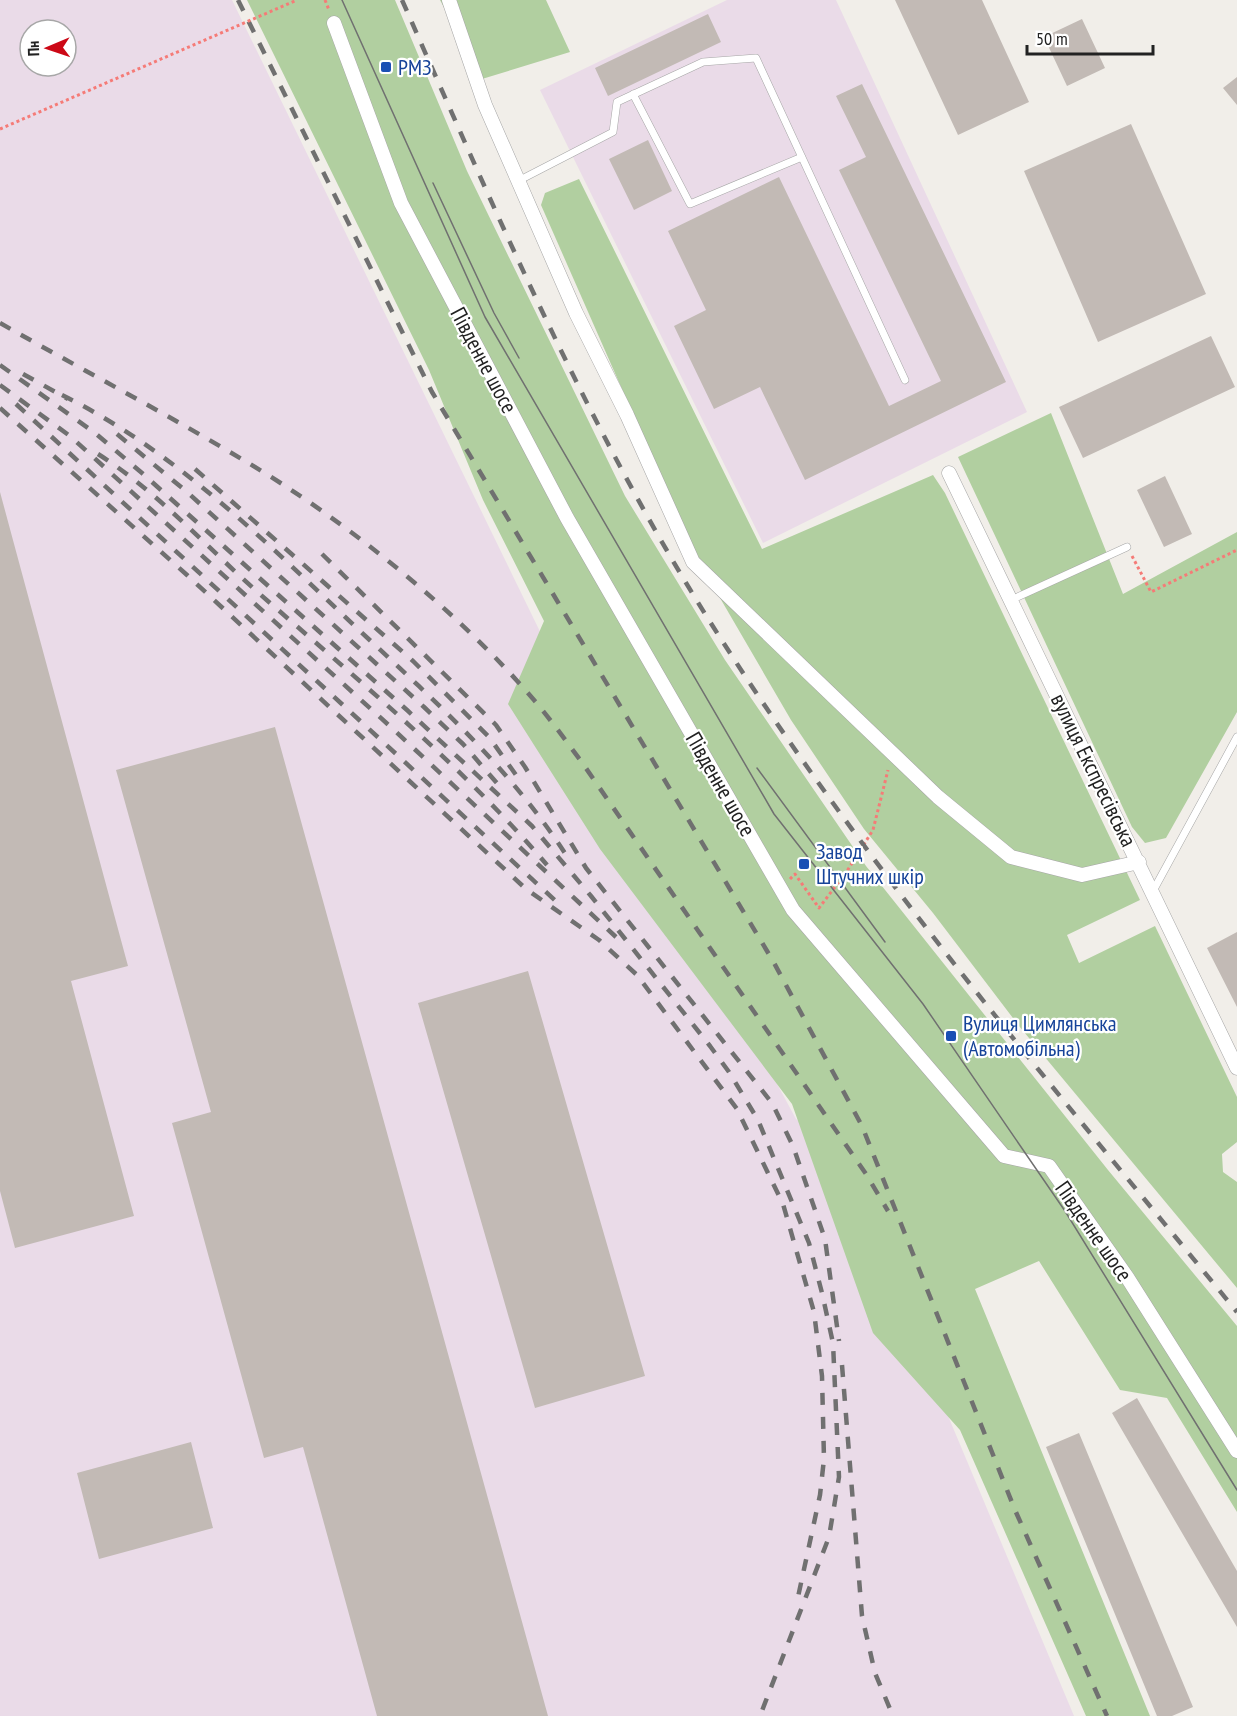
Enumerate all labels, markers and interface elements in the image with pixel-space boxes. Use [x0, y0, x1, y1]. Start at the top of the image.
north arrow [18, 18, 78, 78]
scale bar [1027, 18, 1153, 56]
text: 50 m [1036, 27, 1068, 50]
text: Пн [23, 40, 43, 57]
place label: РМЗ [398, 53, 431, 81]
marker: РМЗ [379, 60, 393, 74]
street label: Південне шосе [444, 302, 524, 418]
street label: вулиця Експресівська [1045, 689, 1143, 851]
street label: Південне шосе [680, 727, 762, 841]
place label: Завод Штучних шкір [816, 837, 924, 890]
marker: Завод Штучних шкір [797, 857, 811, 871]
place label: Вулиця Цимлянська (Автомобільна) [963, 1009, 1117, 1062]
marker: Вулиця Цимлянська (Автомобільна) [944, 1029, 958, 1043]
street label: Південне шосе [1049, 1175, 1139, 1287]

